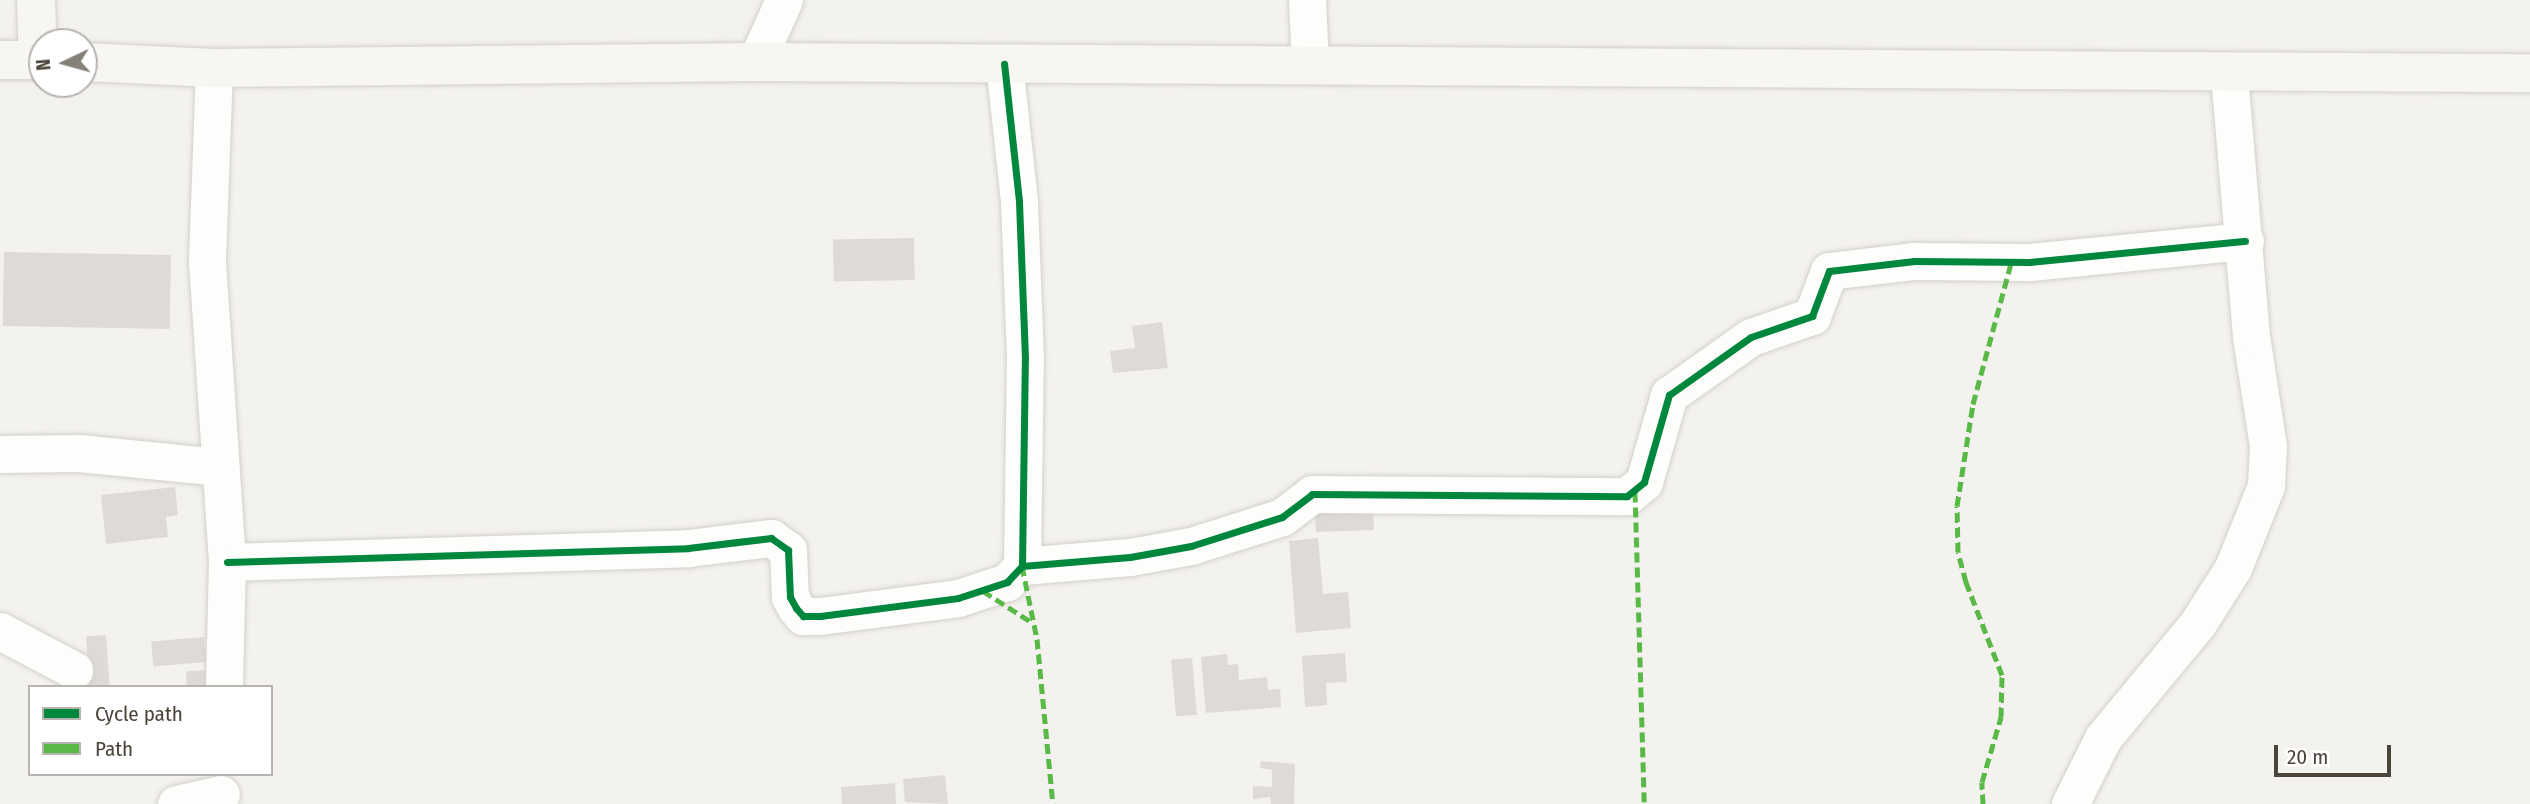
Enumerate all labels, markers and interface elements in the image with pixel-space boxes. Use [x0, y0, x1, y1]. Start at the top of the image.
north arrow [28, 28, 98, 98]
text: N [32, 58, 56, 71]
legend [28, 685, 273, 776]
text: Cycle path [95, 701, 183, 727]
scale bar [2278, 730, 2395, 774]
text: Path [95, 736, 133, 762]
text: 20 m [2287, 744, 2328, 770]

